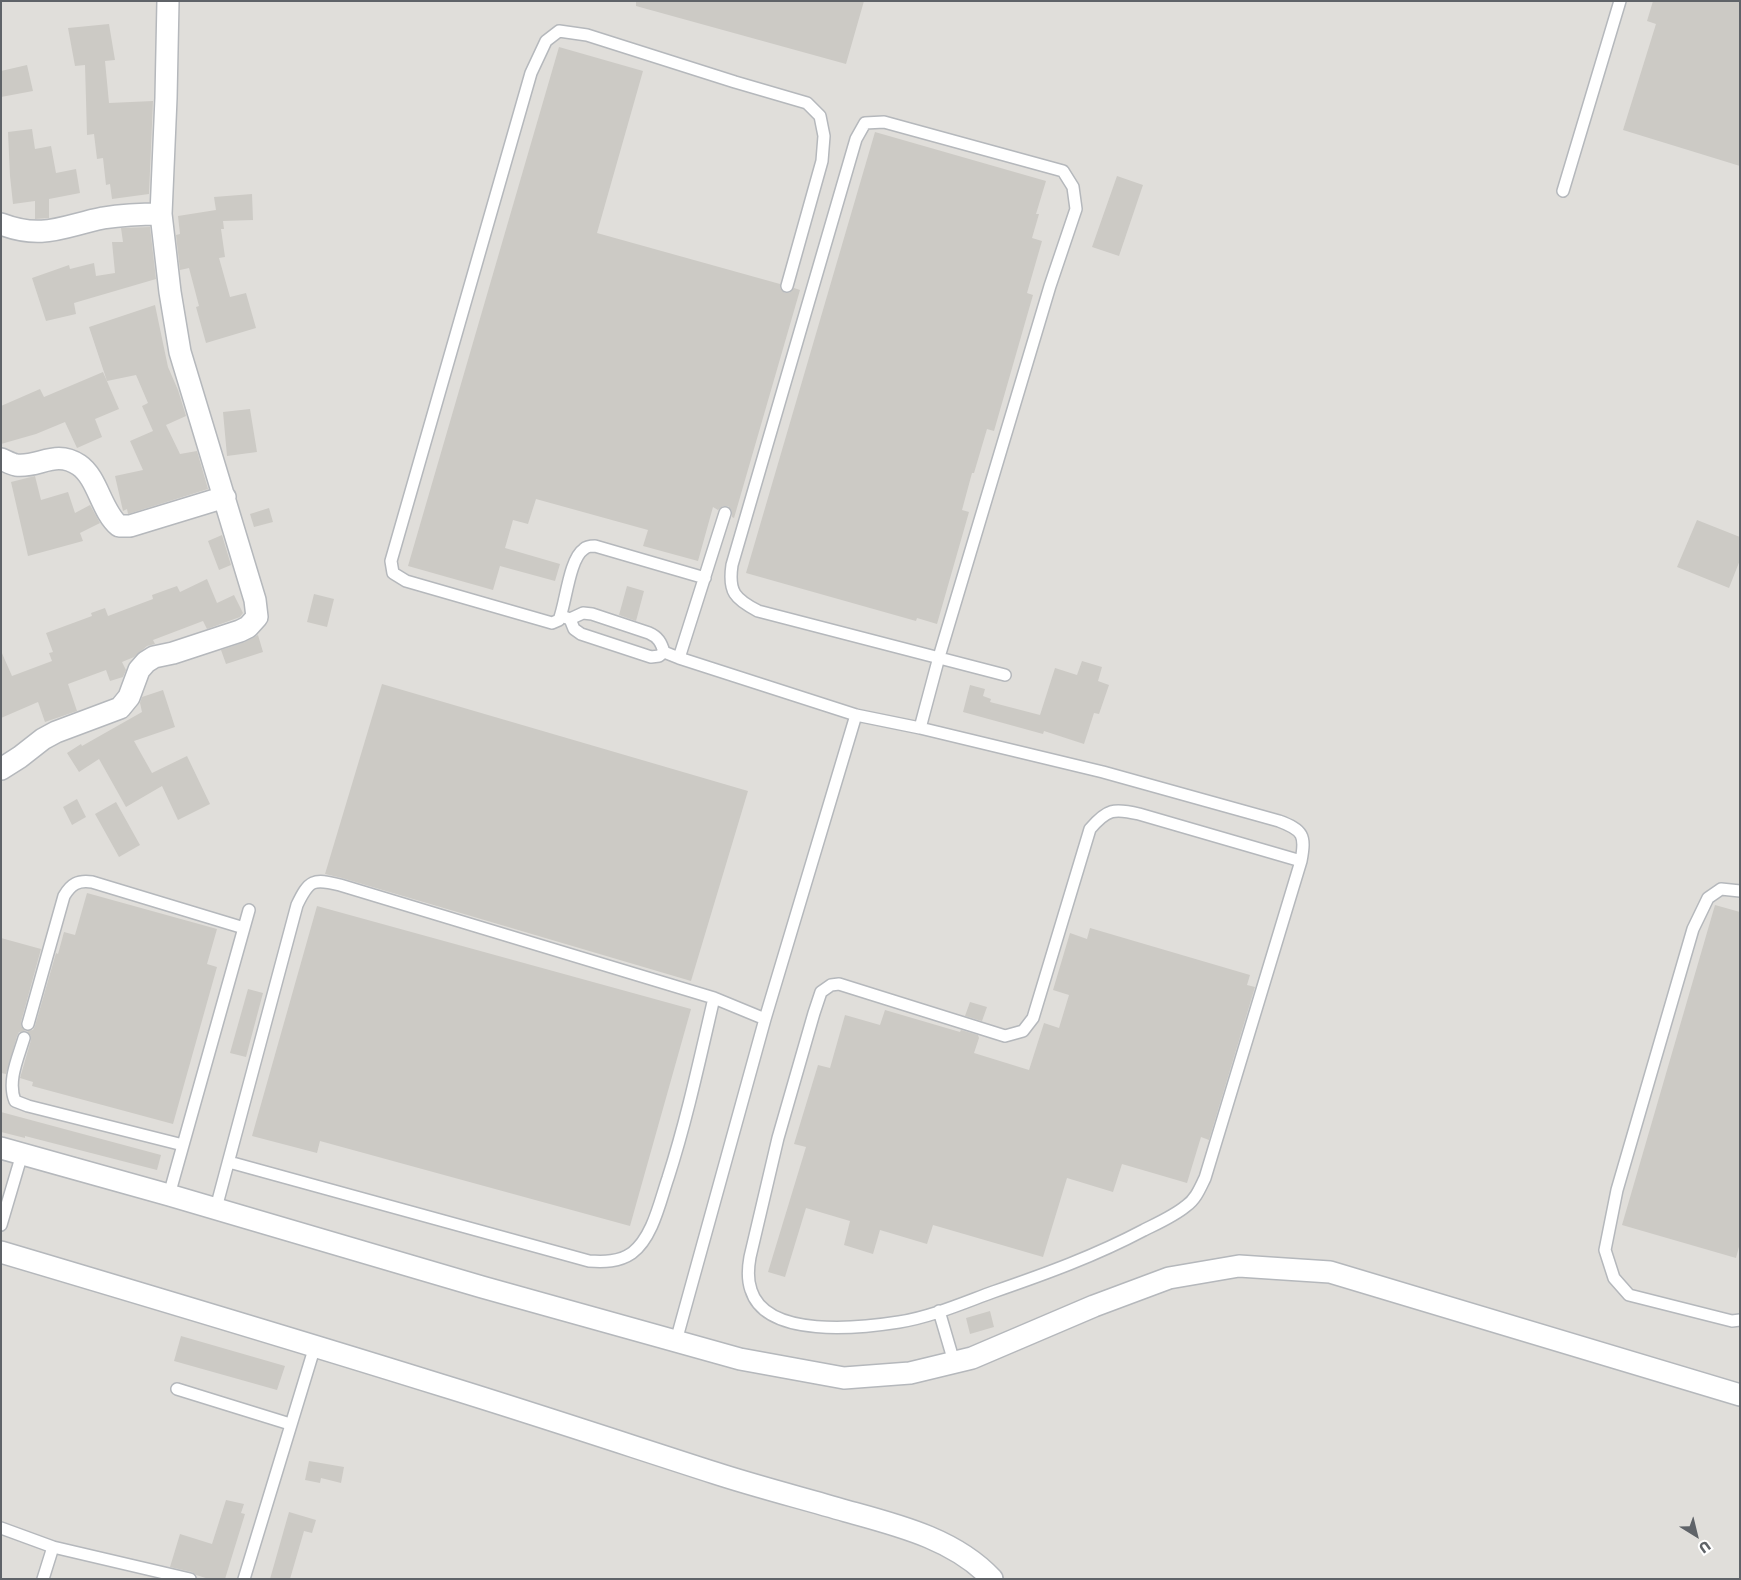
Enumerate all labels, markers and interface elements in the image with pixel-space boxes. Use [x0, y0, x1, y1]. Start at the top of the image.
north arrow [1671, 1510, 1721, 1560]
text: U [1696, 1538, 1714, 1557]

